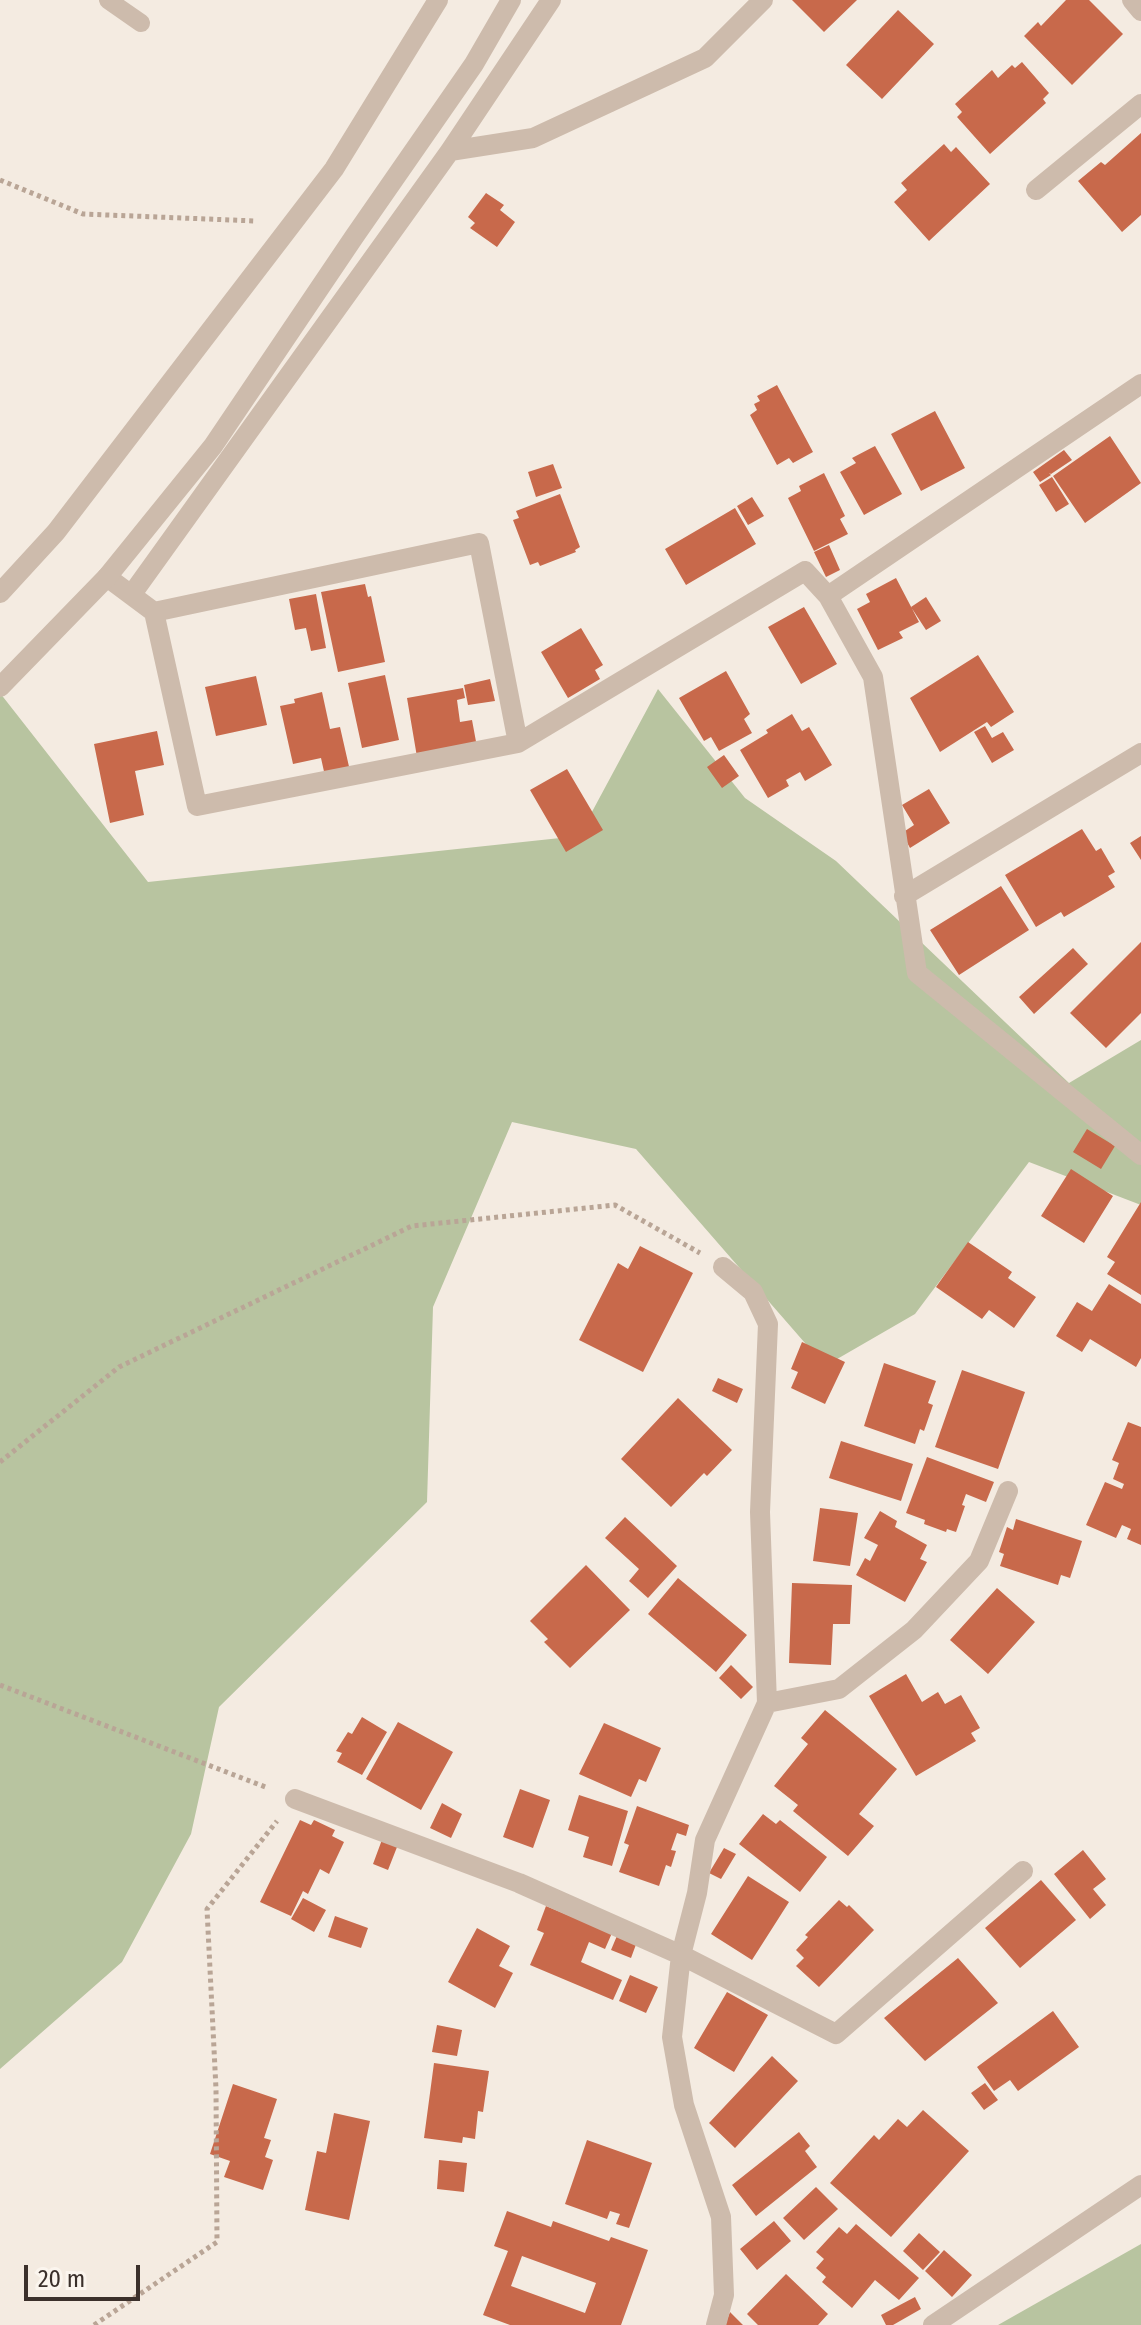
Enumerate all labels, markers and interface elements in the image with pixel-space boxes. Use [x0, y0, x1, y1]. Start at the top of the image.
scale bar [28, 2249, 144, 2299]
text: 20 m [38, 2265, 85, 2293]

